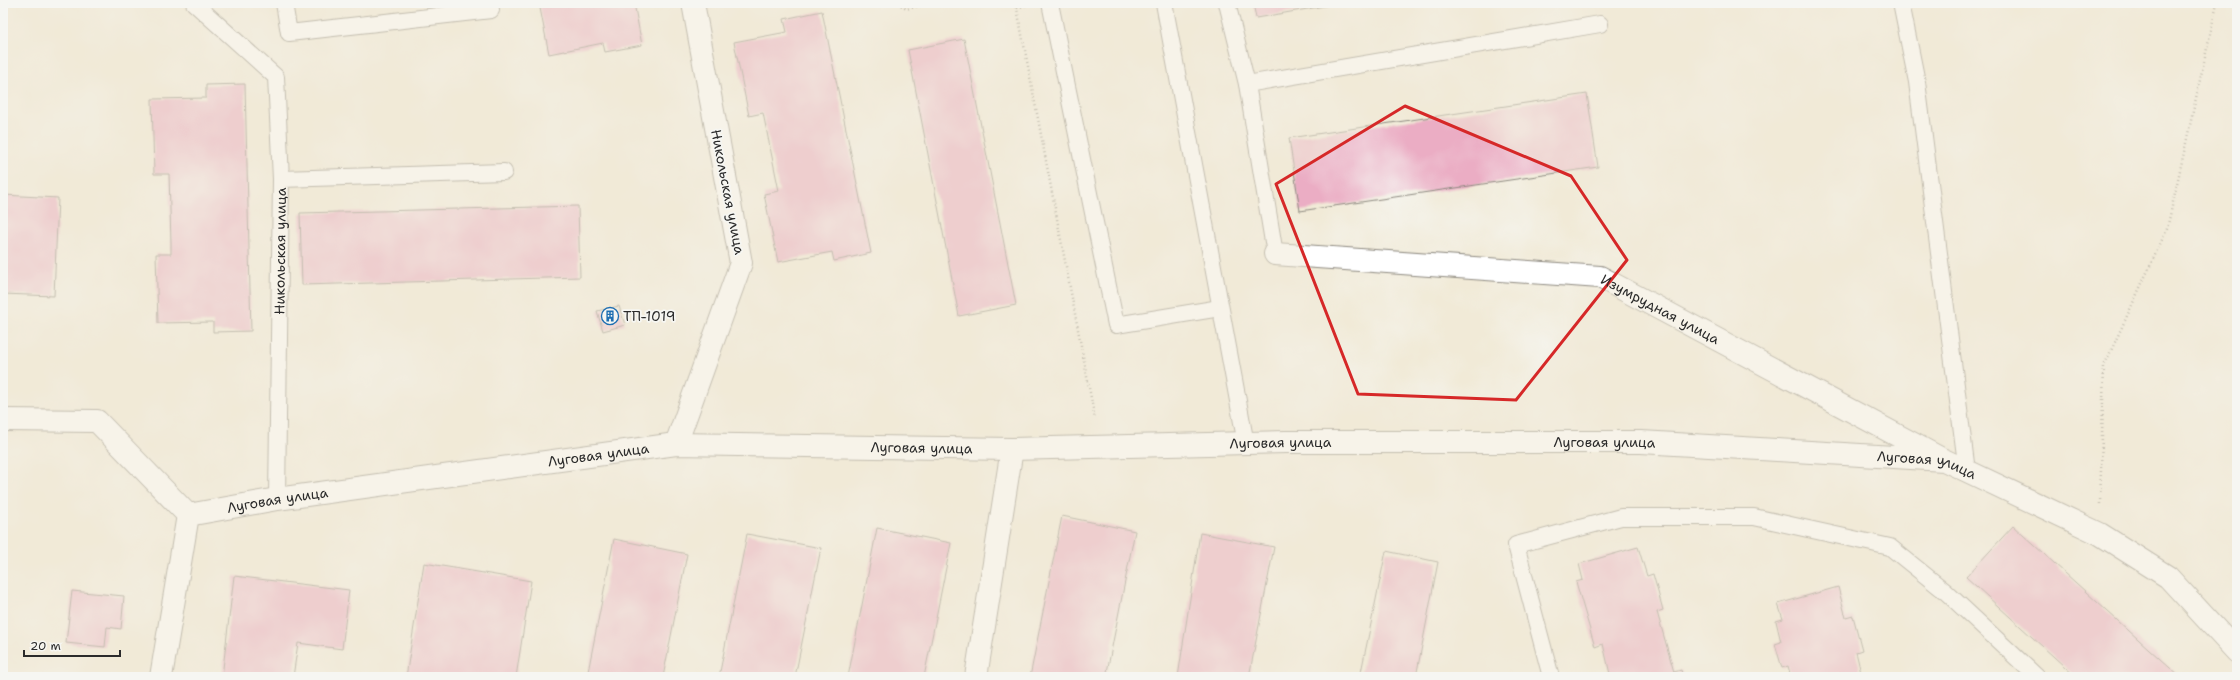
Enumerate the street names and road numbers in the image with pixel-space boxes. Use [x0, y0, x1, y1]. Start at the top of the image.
street label: Никольская улица [707, 128, 749, 256]
street label: Никольская улица [270, 187, 290, 315]
street label: Изумрудная улица [1598, 270, 1723, 348]
street label: Луговая улица [1229, 433, 1332, 452]
street label: Луговая улица [1553, 433, 1656, 452]
street label: Луговая улица [870, 438, 973, 457]
street label: Луговая улица [547, 439, 650, 471]
street label: Луговая улица [1876, 447, 1980, 483]
street label: Луговая улица [226, 483, 329, 517]

